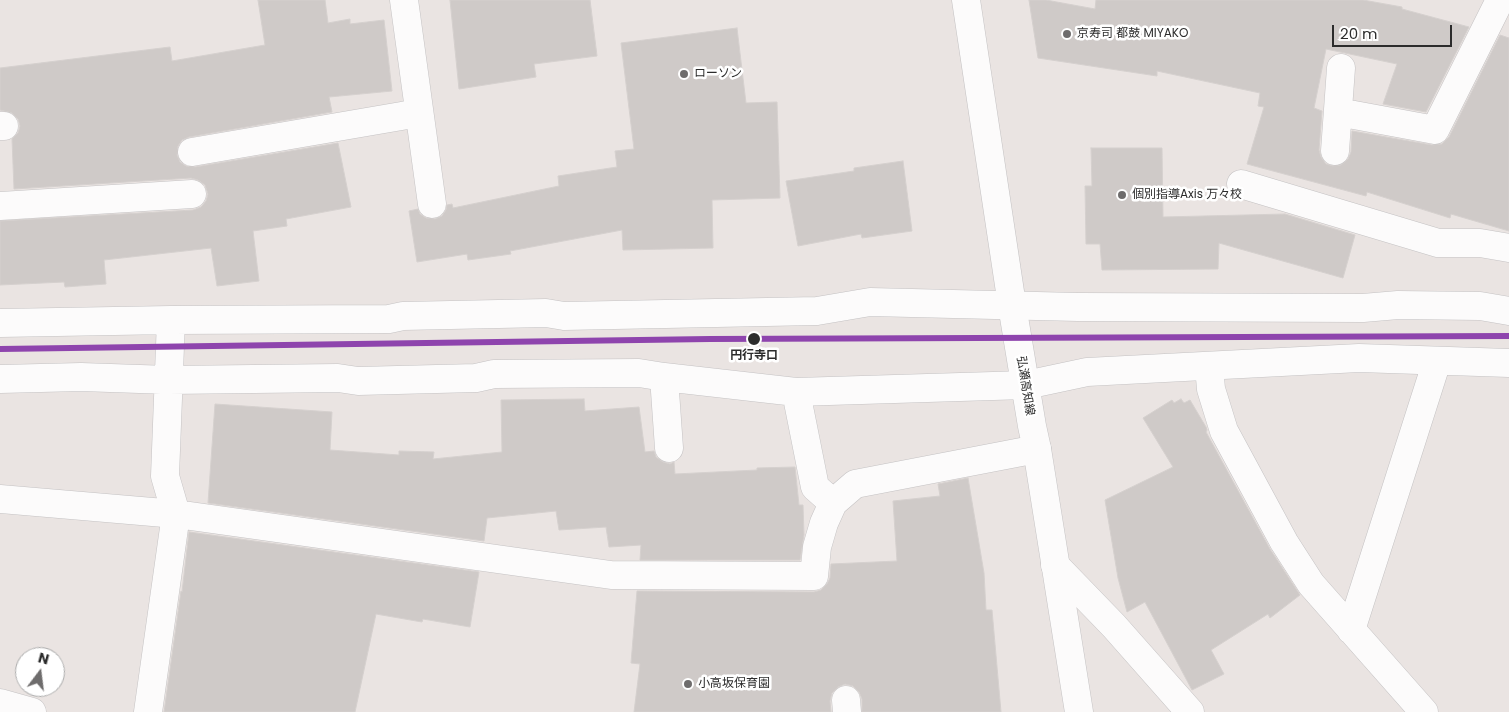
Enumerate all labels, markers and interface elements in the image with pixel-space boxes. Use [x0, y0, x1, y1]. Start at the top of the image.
scale bar [1334, 15, 1454, 47]
text: 20 m [1340, 23, 1378, 44]
place label: 京寿司 都鼓 MIYAKO [1077, 27, 1188, 41]
marker: 京寿司 都鼓 MIYAKO [1061, 28, 1073, 40]
place label: ローソン [694, 67, 742, 81]
marker: ローソン [678, 68, 690, 80]
place label: 個別指導Axis 万々校 [1132, 188, 1242, 202]
marker: 個別指導Axis 万々校 [1116, 189, 1128, 201]
marker: 円行寺口 [746, 331, 762, 347]
place label: 円行寺口 [730, 349, 778, 363]
street label: 弘瀬高知線 [1013, 355, 1037, 417]
north arrow [15, 647, 65, 697]
text: N [36, 647, 51, 669]
place label: 小高坂保育園 [698, 677, 770, 691]
marker: 小高坂保育園 [682, 678, 694, 690]

